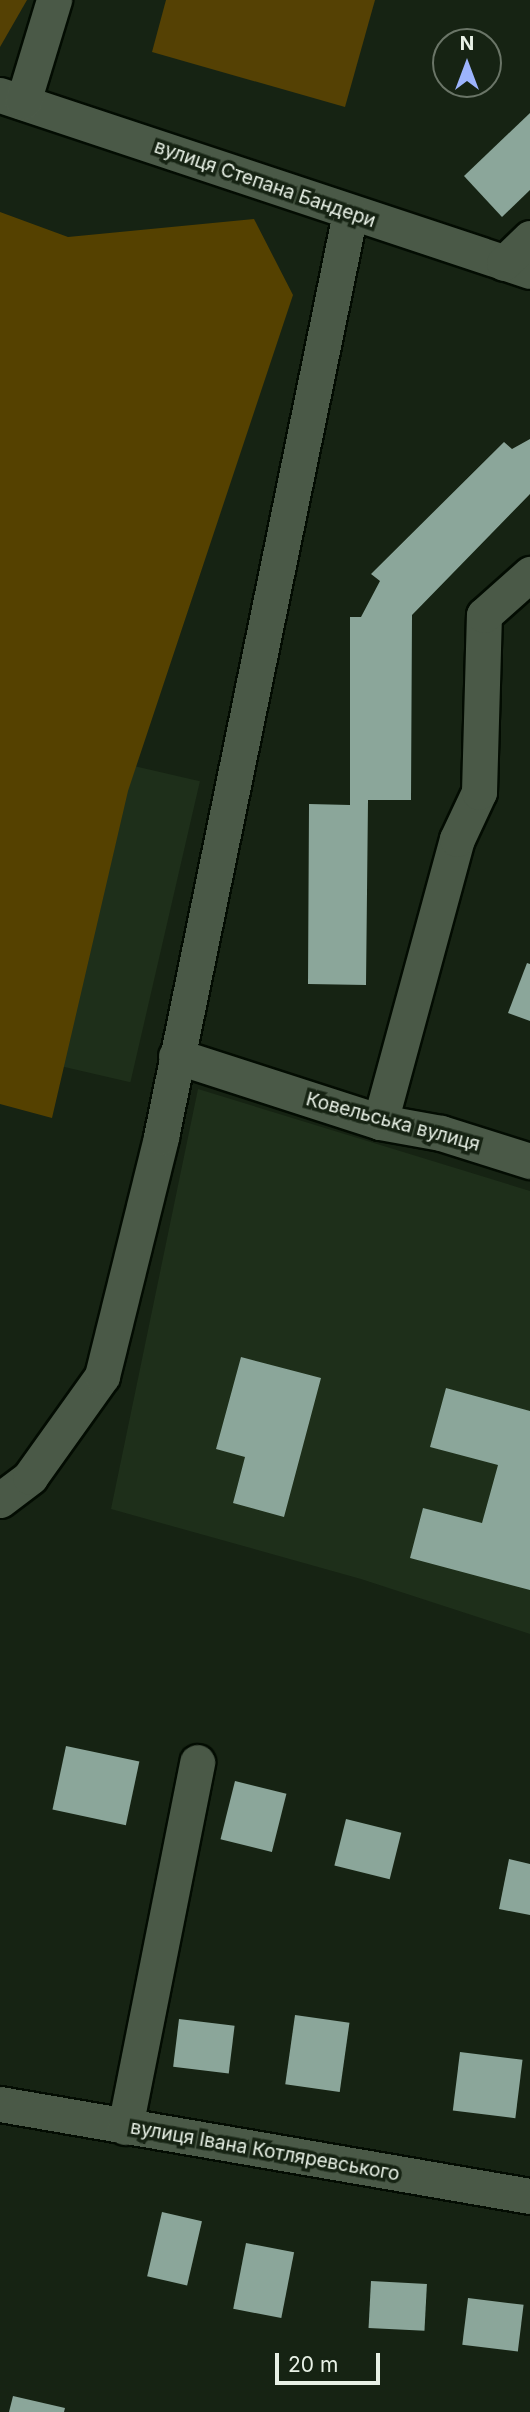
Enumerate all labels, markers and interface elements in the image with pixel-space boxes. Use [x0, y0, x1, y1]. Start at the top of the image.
north arrow [432, 28, 502, 98]
text: N [460, 32, 474, 55]
street label: вулиця Степана Бандери [151, 135, 379, 233]
street label: Ковельська вулиця [304, 1088, 482, 1156]
street label: вулиця Івана Котляревського [129, 2116, 401, 2186]
scale bar [278, 2338, 383, 2382]
text: 20 m [288, 2352, 338, 2377]

